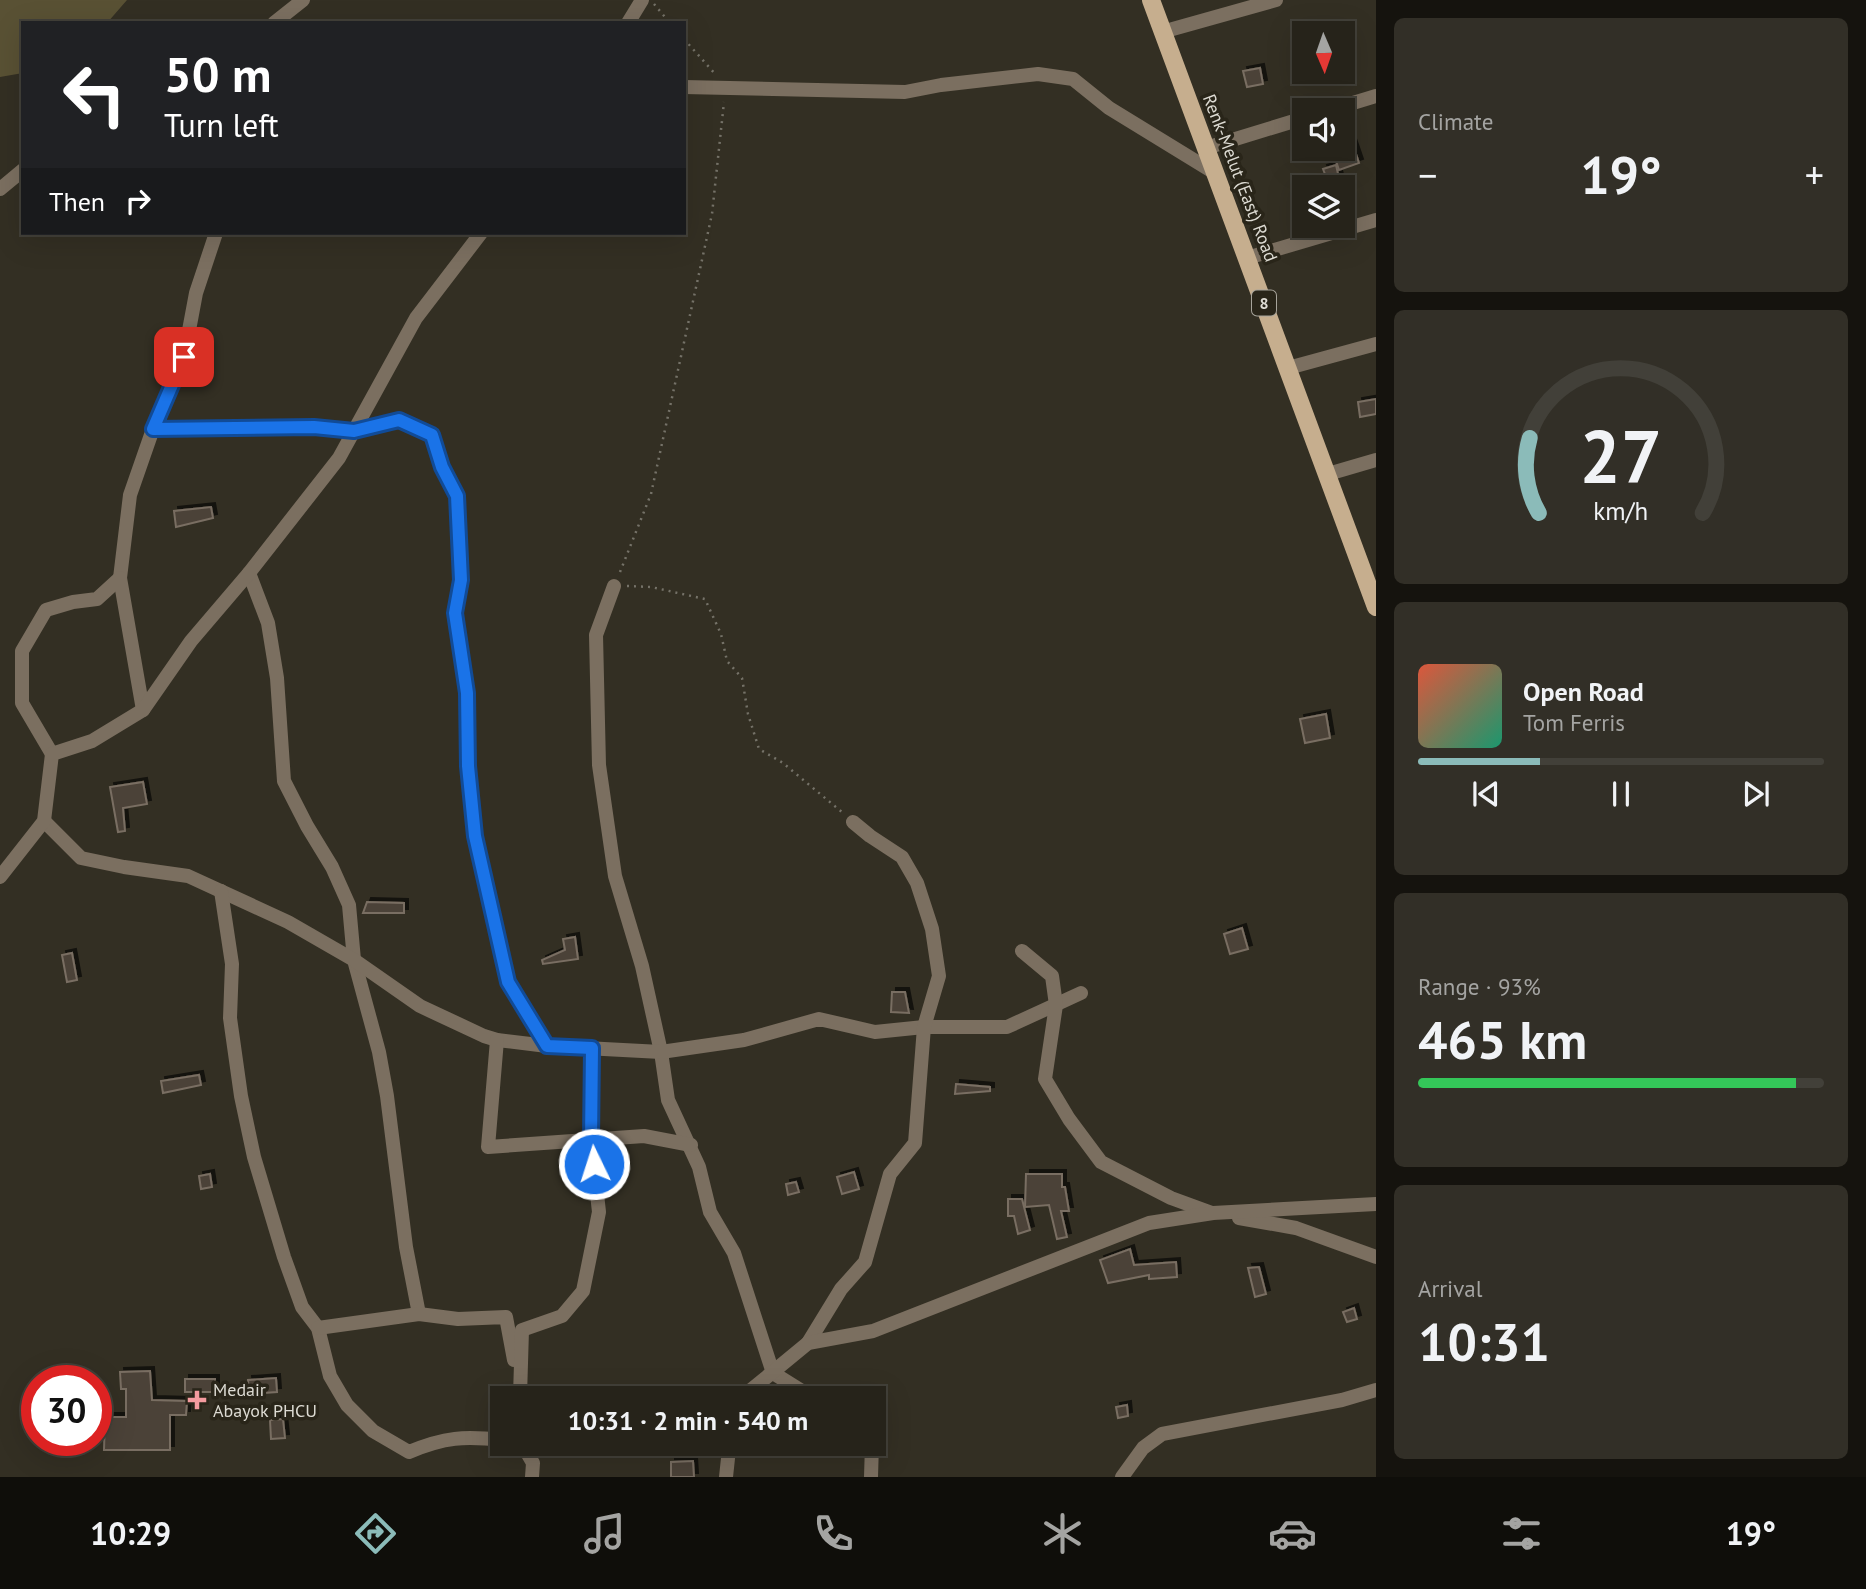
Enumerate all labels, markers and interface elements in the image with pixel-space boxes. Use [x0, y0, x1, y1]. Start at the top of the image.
north arrow [1292, 21, 1354, 84]
map controls [1292, 21, 1355, 238]
text: 50 m [164, 42, 271, 106]
icon: left [49, 49, 140, 140]
street label: Renk-Melut (East) Road [1198, 91, 1283, 265]
button: sound [1292, 98, 1355, 161]
text: Turn left [164, 104, 279, 146]
text: Climate [1418, 107, 1493, 136]
text: 19° [1580, 141, 1662, 208]
text: − [1418, 150, 1437, 199]
text: + [1805, 150, 1824, 199]
button: layers [1292, 175, 1355, 238]
icon: right [119, 182, 157, 220]
text: Then [49, 185, 105, 218]
road number: 8 [1252, 290, 1276, 316]
pin [154, 327, 214, 387]
icon: arrive [165, 338, 203, 376]
text: 27 [1580, 409, 1662, 503]
text: km/h [1594, 494, 1648, 526]
text: Open Road [1523, 675, 1644, 708]
text: Tom Ferris [1523, 708, 1625, 737]
icon: previous [1467, 775, 1505, 813]
icon: pause [1602, 775, 1640, 813]
icon: next [1737, 775, 1775, 813]
text: Range · 93% [1418, 972, 1541, 1001]
text: 465 km [1418, 1006, 1587, 1073]
position arrow [557, 1127, 631, 1201]
text: Arrival [1418, 1274, 1482, 1303]
text: 10:31 [1418, 1308, 1550, 1375]
speed limit sign: 30 [21, 1365, 112, 1456]
place label: Medair Abayok PHCU [213, 1378, 317, 1422]
marker: Medair Abayok PHCU [187, 1390, 207, 1410]
text: 10:31 · 2 min · 540 m [568, 1404, 808, 1437]
icon: directions [351, 1509, 400, 1558]
icon: music [580, 1509, 629, 1558]
icon: phone [809, 1509, 858, 1558]
icon: climate [1038, 1509, 1087, 1558]
icon: car [1268, 1509, 1317, 1558]
icon: filters [1497, 1509, 1546, 1558]
text: 10:29 [90, 1512, 171, 1554]
text: 19° [1726, 1512, 1776, 1554]

